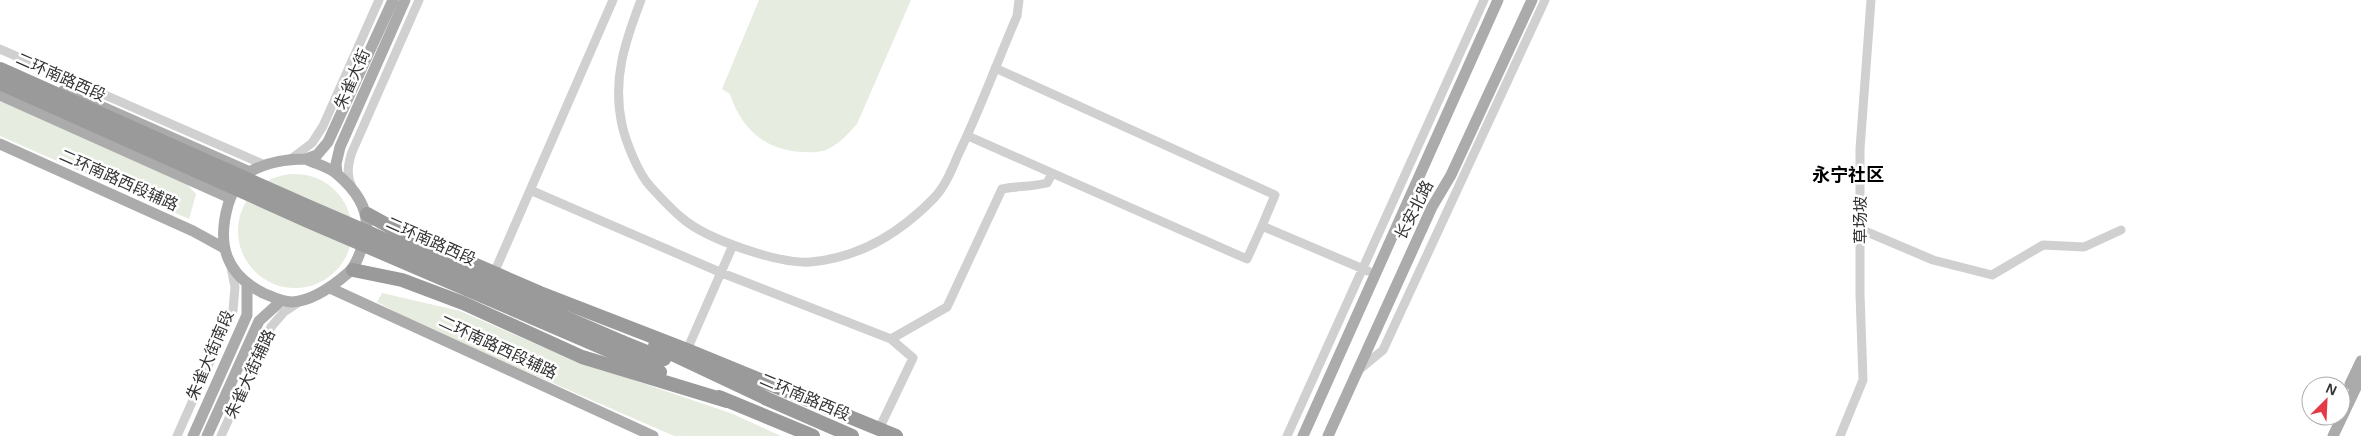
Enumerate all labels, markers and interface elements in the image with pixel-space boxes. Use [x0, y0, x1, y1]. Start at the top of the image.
street label: 朱雀大街 [331, 46, 373, 112]
street label: 二环南路西段 [14, 50, 108, 104]
street label: 二环南路西段辅路 [57, 146, 181, 214]
district label: 永宁社区 [1812, 165, 1884, 185]
street label: 长安北路 [1392, 178, 1436, 242]
street label: 草场坡 [1852, 196, 1869, 244]
street label: 二环南路西段 [384, 214, 478, 268]
street label: 朱雀大街南段 [183, 307, 237, 403]
street label: 二环南路西段辅路 [436, 312, 560, 382]
street label: 朱雀大街辅路 [222, 327, 278, 421]
street label: 二环南路西段 [757, 370, 853, 424]
north arrow [2301, 376, 2351, 426]
text: N [2323, 380, 2339, 398]

